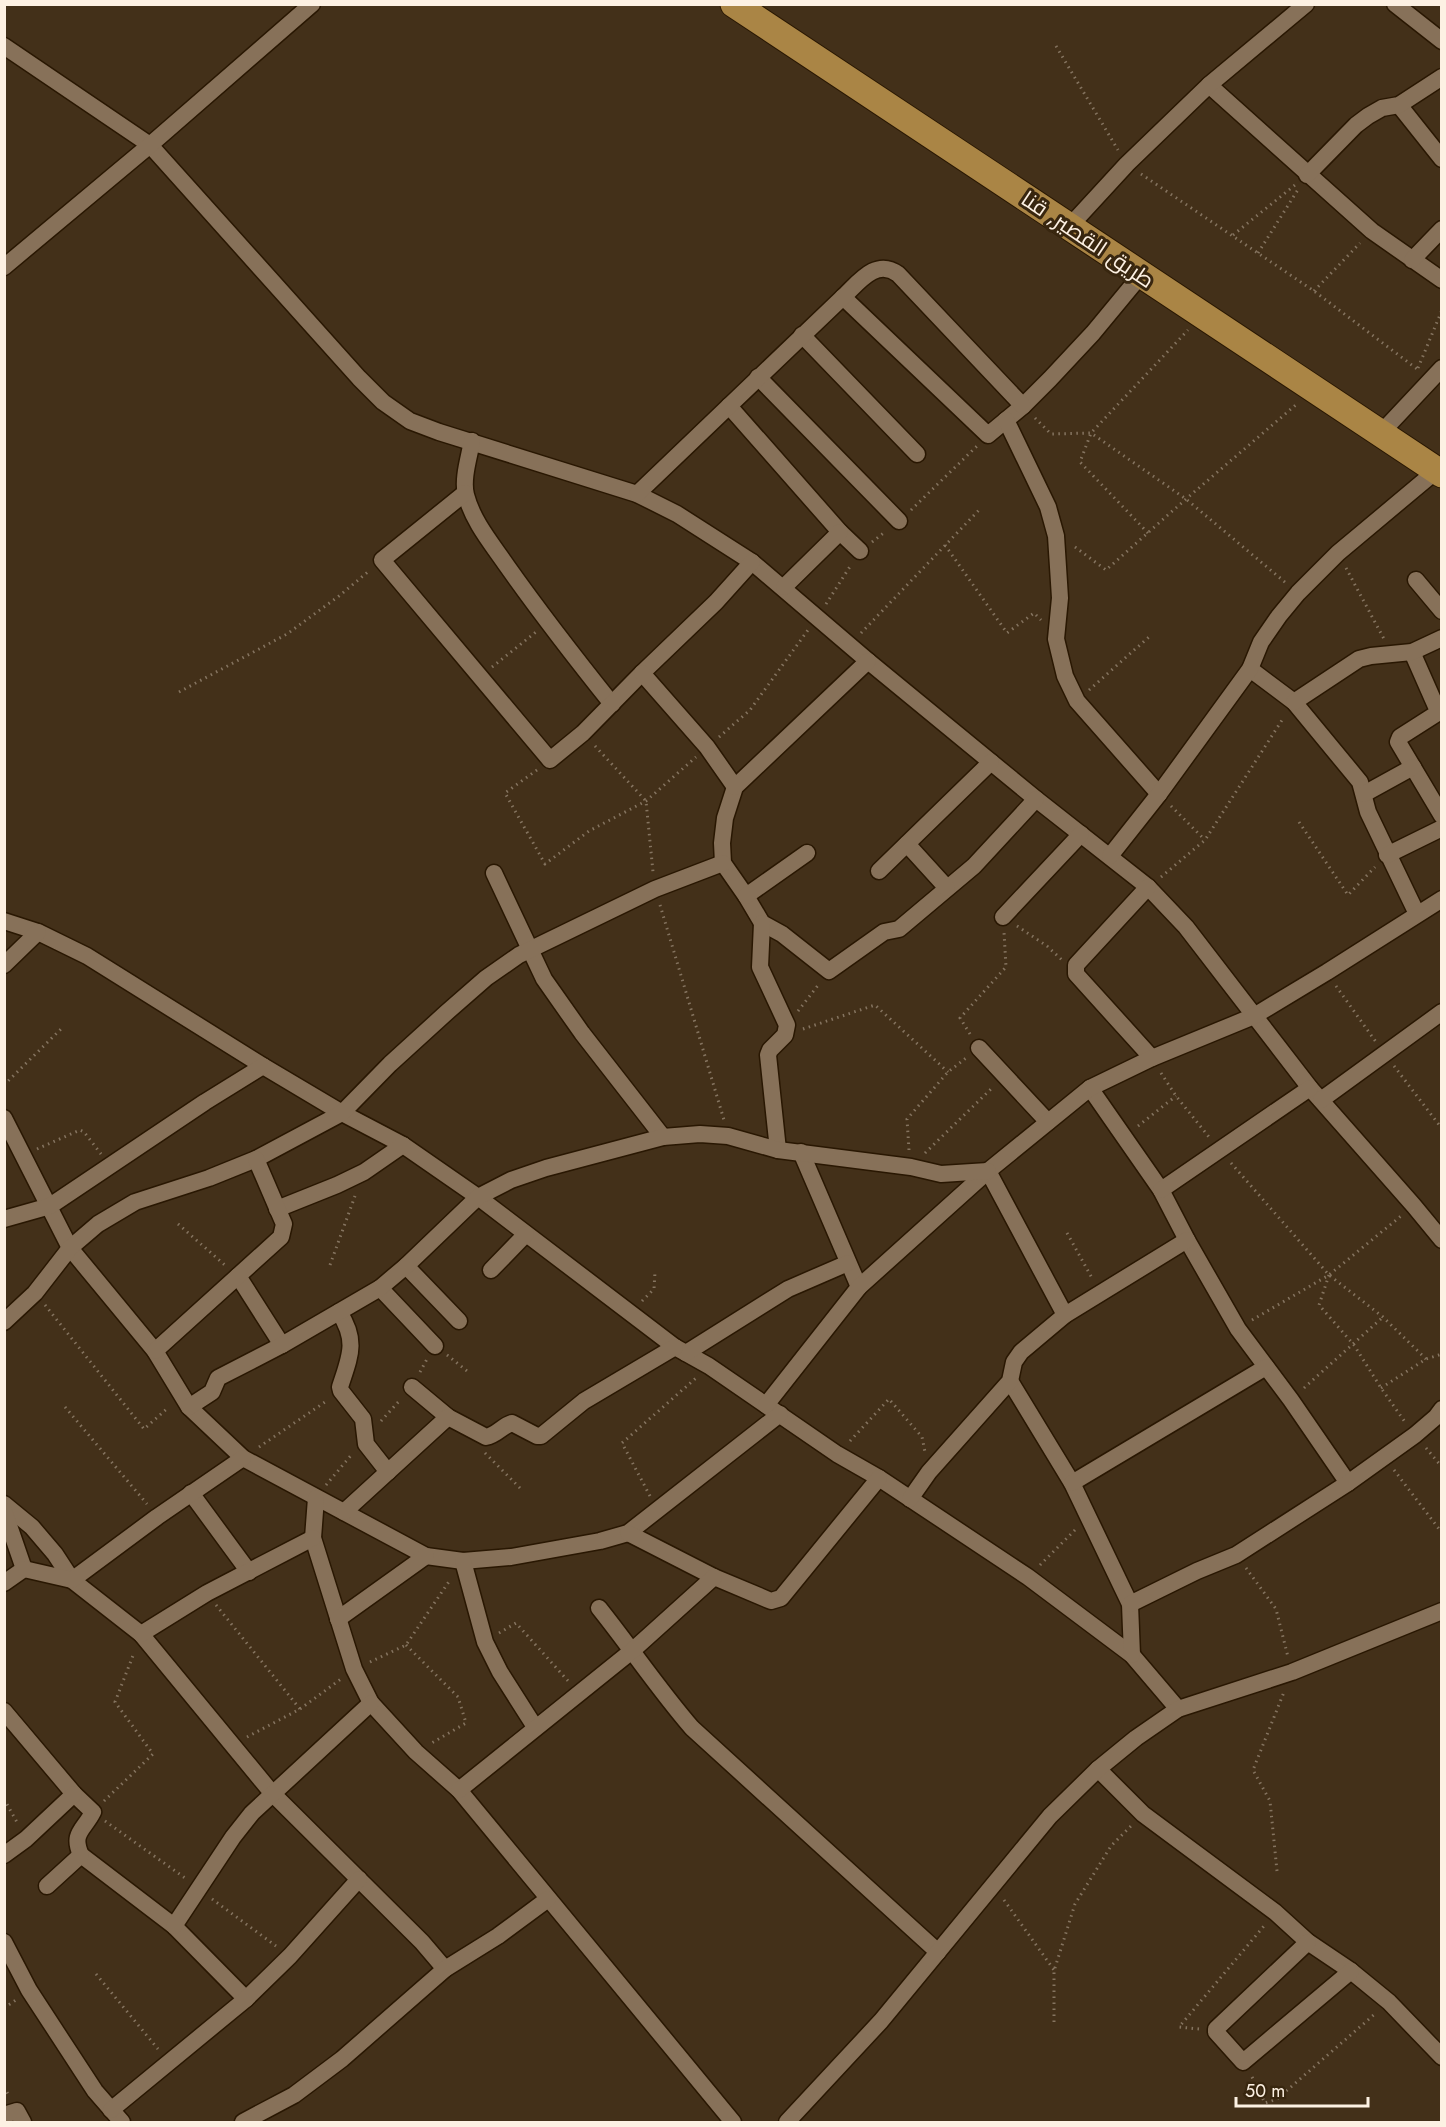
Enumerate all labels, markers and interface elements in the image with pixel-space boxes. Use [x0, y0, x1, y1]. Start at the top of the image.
street label: طريق القصير, قنا [1015, 183, 1161, 295]
scale bar [1236, 2070, 1368, 2108]
text: 50 m [1245, 2078, 1285, 2104]

